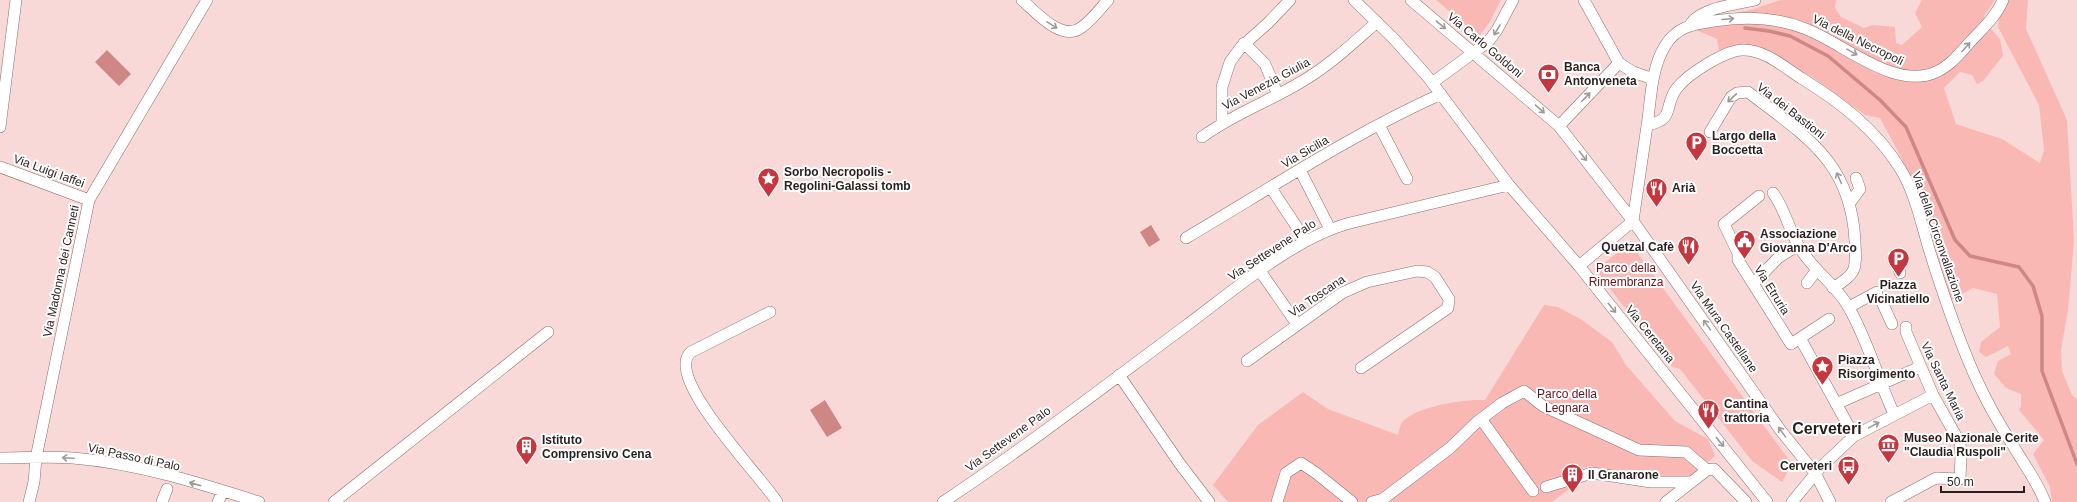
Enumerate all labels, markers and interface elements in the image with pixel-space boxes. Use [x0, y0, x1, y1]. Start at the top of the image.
street label: Via Carlo Goldoni [1445, 9, 1525, 81]
street label: Via della Necropoli [1810, 12, 1906, 68]
one-way arrow [1721, 15, 1734, 23]
one-way arrow [1046, 21, 1057, 29]
one-way arrow [1435, 21, 1446, 30]
one-way arrow [1493, 24, 1501, 35]
one-way arrow [1961, 42, 1971, 52]
one-way arrow [1845, 48, 1857, 56]
street label: Via Venezia Giulia [1220, 55, 1312, 113]
place label: Banca Antonveneta [1564, 60, 1637, 88]
bank icon: Banca Antonveneta [1535, 61, 1561, 94]
street label: Via dei Bastioni [1754, 80, 1828, 142]
one-way arrow [1581, 92, 1591, 102]
one-way arrow [1727, 93, 1737, 103]
one-way arrow [1535, 105, 1545, 114]
place label: Largo della Boccetta [1712, 129, 1776, 157]
parking icon: Largo della Boccetta [1684, 130, 1710, 163]
street label: Via Sicilia [1279, 133, 1331, 171]
one-way arrow [1579, 151, 1587, 162]
street label: Via Luigi Iaffei [11, 152, 87, 190]
place label: Sorbo Necropolis - Regolini-Galassi tomb [784, 165, 911, 193]
place icon: Sorbo Necropolis - Regolini-Galassi tomb [756, 166, 782, 199]
street label: Via della Circonvallazione [1909, 170, 1967, 304]
one-way arrow [1835, 172, 1842, 184]
restaurant icon: Arià [1644, 175, 1670, 208]
place label: Arià [1672, 181, 1696, 195]
street label: Via Madonna dei Canneti [40, 204, 82, 338]
street label: Via Settevene Palo [1225, 216, 1319, 284]
place label: Associazione Giovanna D'Arco [1760, 227, 1857, 255]
public building icon: Associazione Giovanna D'Arco [1731, 228, 1757, 261]
restaurant icon: Quetzal Cafè [1676, 234, 1702, 267]
place label: Quetzal Cafè [1601, 240, 1674, 254]
parking icon: Piazza Vicinatiello [1885, 245, 1911, 278]
park label: Parco della Rimembranza [1589, 261, 1664, 289]
street label: Via Etruria [1751, 263, 1793, 318]
street label: Via Toscana [1286, 272, 1348, 320]
place label: Piazza Vicinatiello [1866, 278, 1930, 306]
street label: Via Mura Castellane [1687, 279, 1761, 375]
one-way arrow [1608, 302, 1616, 313]
street label: Via Ceretana [1623, 302, 1678, 366]
one-way arrow [1703, 320, 1711, 331]
street label: Via Santa Maria [1918, 340, 1968, 423]
place label: Piazza Risorgimento [1838, 353, 1915, 381]
place icon: Piazza Risorgimento [1810, 354, 1836, 387]
park label: Parco della Legnara [1537, 387, 1597, 415]
place label: Cantina trattoria [1724, 397, 1770, 425]
restaurant icon: Cantina trattoria [1696, 398, 1722, 431]
street label: Via Settevene Palo [963, 403, 1054, 475]
district label: Cerveteri [1792, 420, 1862, 437]
one-way arrow [1868, 421, 1880, 428]
one-way arrow [1778, 426, 1786, 437]
place label: Museo Nazionale Cerite "Claudia Ruspoli" [1904, 431, 2039, 459]
museum icon: Museo Nazionale Cerite "Claudia Ruspoli" [1876, 432, 1902, 465]
place label: Istituto Comprensivo Cena [542, 433, 652, 461]
building icon: Istituto Comprensivo Cena [514, 434, 540, 467]
one-way arrow [1715, 437, 1724, 447]
street label: Via Passo di Palo [87, 440, 182, 474]
bus stop icon: Cerveteri [1835, 453, 1861, 486]
one-way arrow [62, 454, 75, 461]
place label: Cerveteri [1780, 459, 1832, 473]
building icon: Il Granarone [1559, 462, 1585, 495]
place label: Il Granarone [1588, 468, 1659, 482]
scale bar [1941, 468, 2024, 494]
text: 50 m [1947, 475, 1974, 489]
one-way arrow [189, 480, 202, 487]

